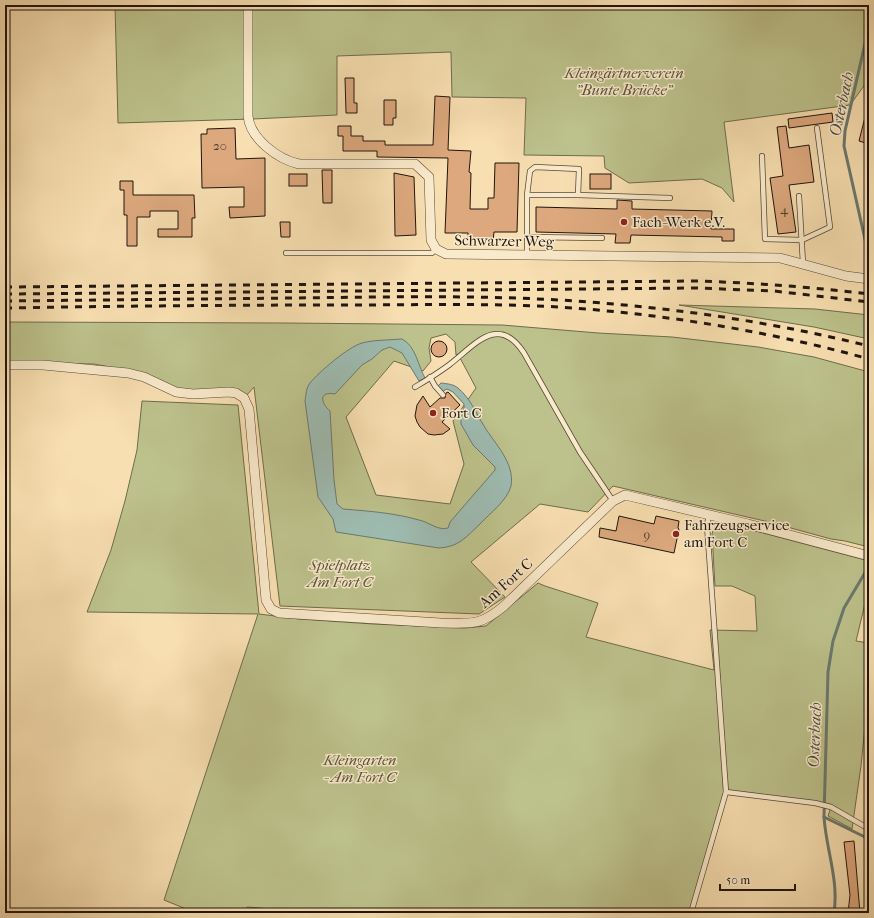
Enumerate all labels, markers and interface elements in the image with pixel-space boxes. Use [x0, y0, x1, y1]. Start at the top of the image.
park label: Kleingärtnerverein "Bunte Brücke" [563, 64, 684, 99]
water label: Osterbach [825, 70, 858, 138]
house number: 20 [213, 138, 227, 153]
house number: 4 [780, 202, 788, 217]
place label: Fach-Werk e.V. [632, 213, 725, 231]
marker: Fach-Werk e.V. [619, 217, 629, 227]
street label: Schwarzer Weg [454, 231, 555, 251]
place label: Fort C [441, 404, 482, 422]
marker: Fort C [428, 408, 438, 418]
place label: Fahrzeugservice am Fort C [684, 516, 790, 551]
house number: 9 [644, 527, 651, 542]
marker: Fahrzeugservice am Fort C [671, 529, 681, 539]
street label: Am Fort C [475, 554, 537, 612]
park label: Spielplatz Am Fort C [305, 556, 375, 591]
water label: Osterbach [804, 702, 825, 768]
park label: Kleingarten - Am Fort C [323, 751, 398, 786]
scale bar [720, 866, 795, 892]
text: 50 m [726, 873, 750, 887]

